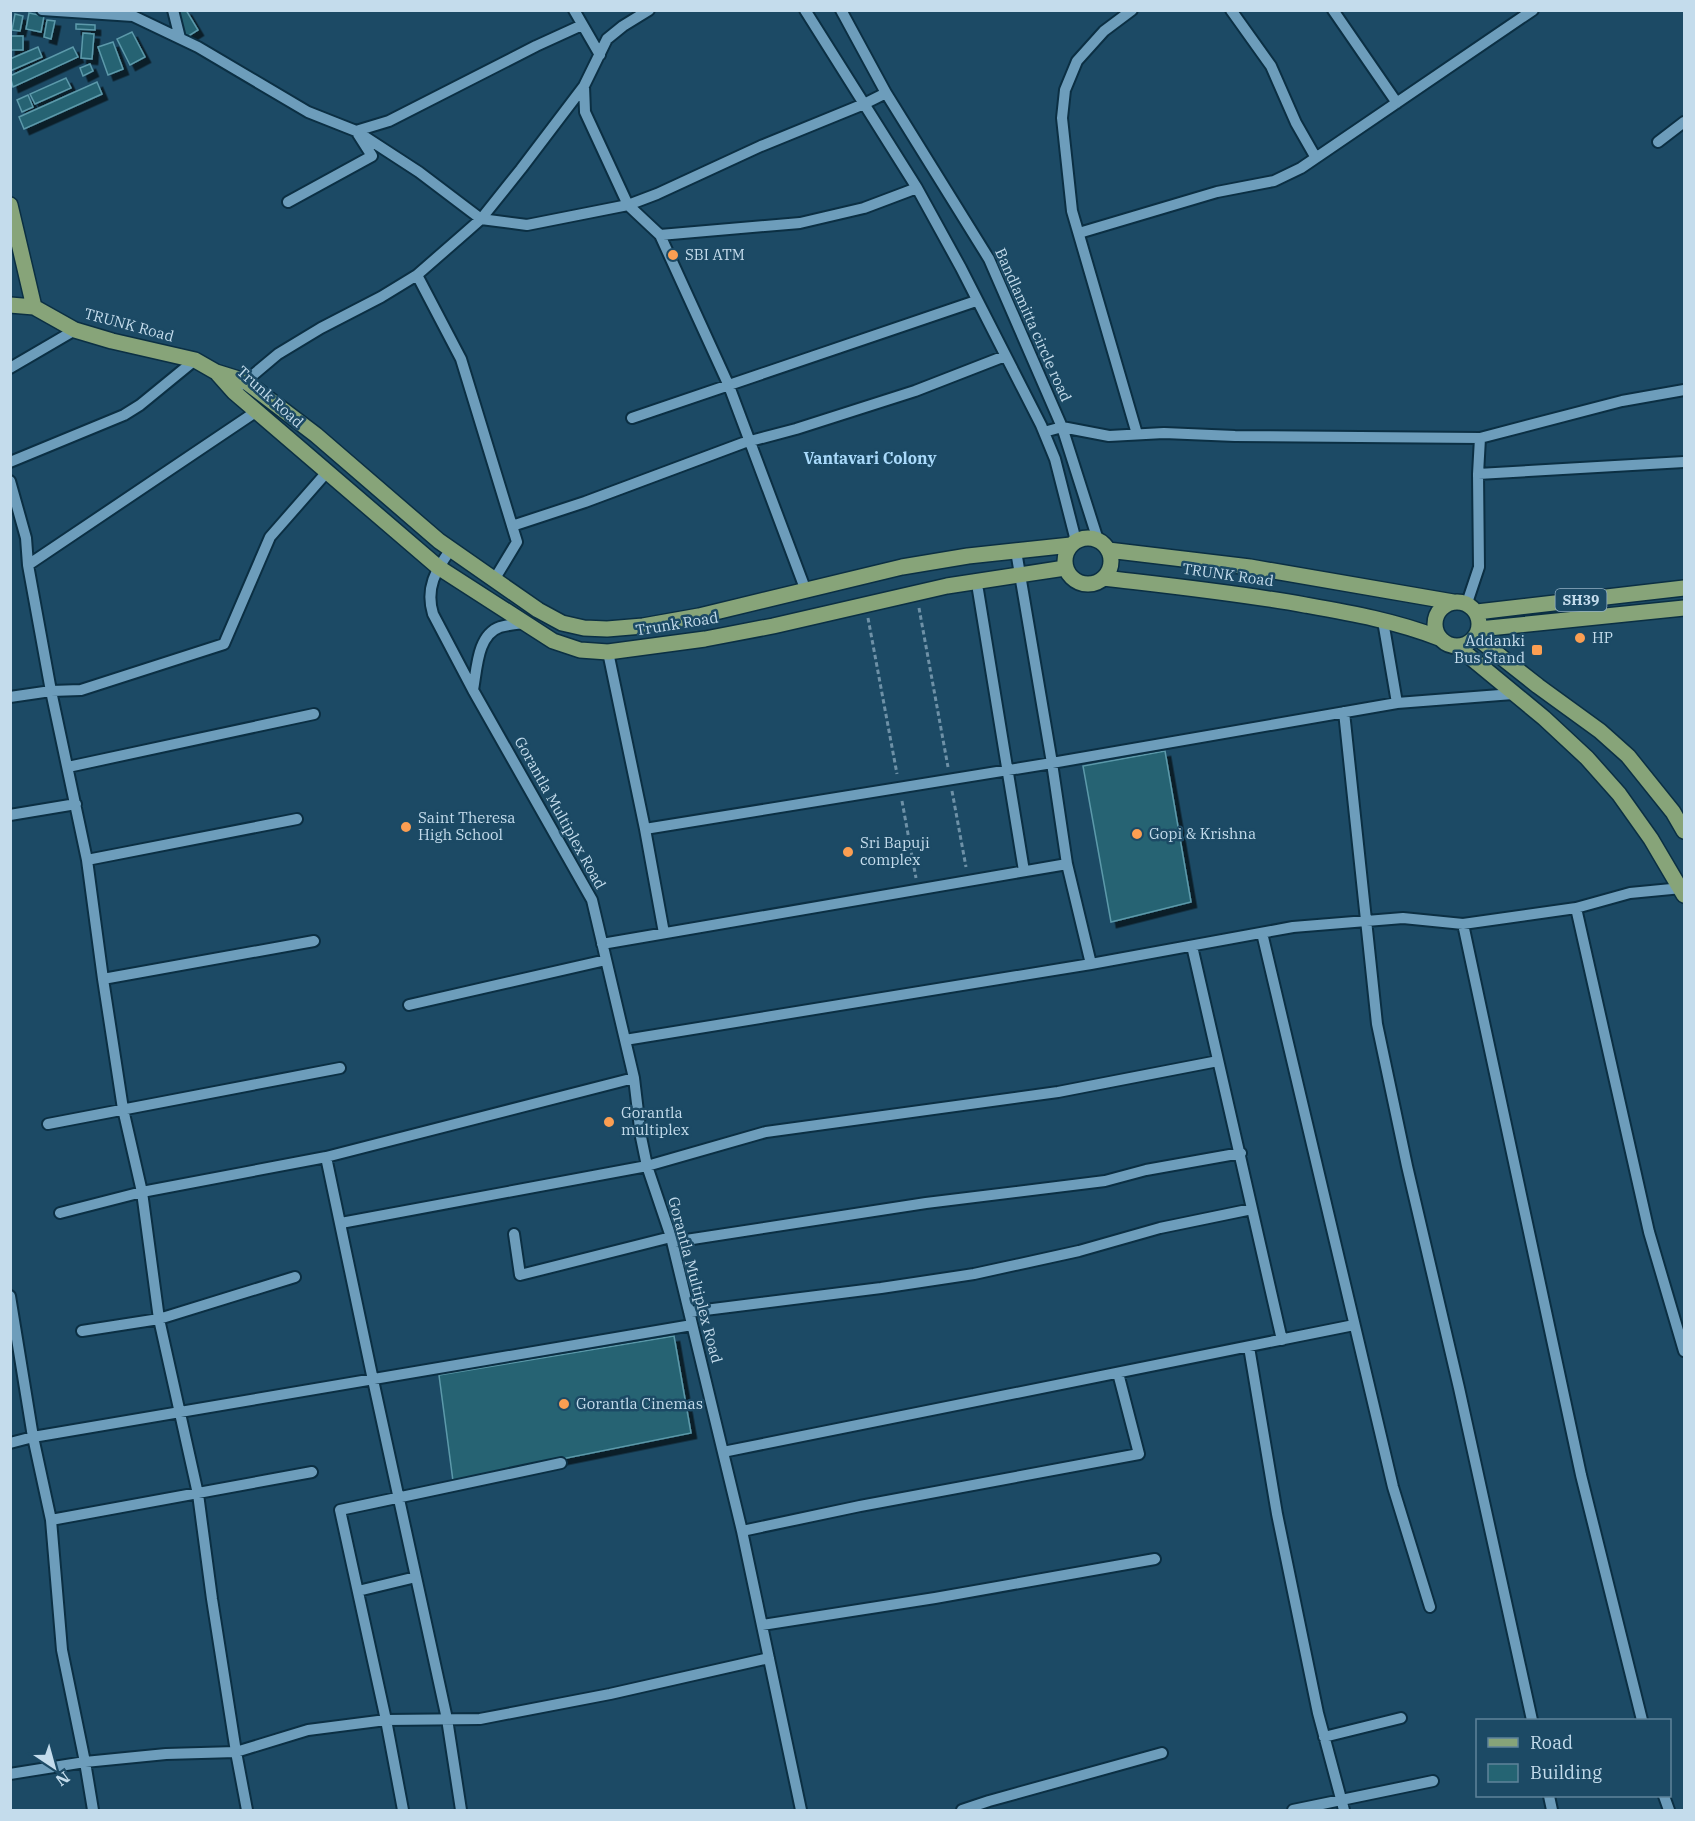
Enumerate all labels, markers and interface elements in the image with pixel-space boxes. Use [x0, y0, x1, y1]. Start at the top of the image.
place label: SBI ATM [685, 245, 745, 264]
street label: Bandlamitta circle road [991, 245, 1076, 405]
marker: SBI ATM [666, 248, 680, 262]
street label: TRUNK Road [82, 303, 176, 346]
street label: Trunk Road [233, 362, 308, 432]
district label: Vantavari Colony [803, 448, 937, 468]
street label: TRUNK Road [1181, 559, 1275, 590]
road number: SH39 [1556, 589, 1606, 611]
street label: Trunk Road [634, 608, 720, 639]
place label: HP [1592, 628, 1613, 647]
place label: Addanki Bus Stand [1454, 631, 1525, 667]
marker: HP [1573, 631, 1587, 645]
marker: Addanki Bus Stand [1530, 643, 1544, 657]
street label: Gorantla Multiplex Road [511, 733, 610, 892]
place label: Saint Theresa High School [418, 808, 515, 844]
marker: Saint Theresa High School [399, 820, 413, 834]
place label: Gopi & Krishna [1149, 824, 1256, 843]
marker: Gopi & Krishna [1130, 827, 1144, 841]
place label: Sri Bapuji complex [860, 833, 930, 869]
marker: Sri Bapuji complex [841, 845, 855, 859]
place label: Gorantla multiplex [621, 1103, 689, 1139]
marker: Gorantla multiplex [602, 1115, 616, 1129]
street label: Gorantla Multiplex Road [664, 1195, 727, 1365]
place label: Gorantla Cinemas [576, 1394, 703, 1413]
marker: Gorantla Cinemas [557, 1397, 571, 1411]
legend [1476, 1719, 1671, 1797]
text: Road [1530, 1731, 1573, 1754]
north arrow [24, 1737, 84, 1797]
text: Building [1530, 1761, 1602, 1784]
text: N [52, 1767, 74, 1791]

